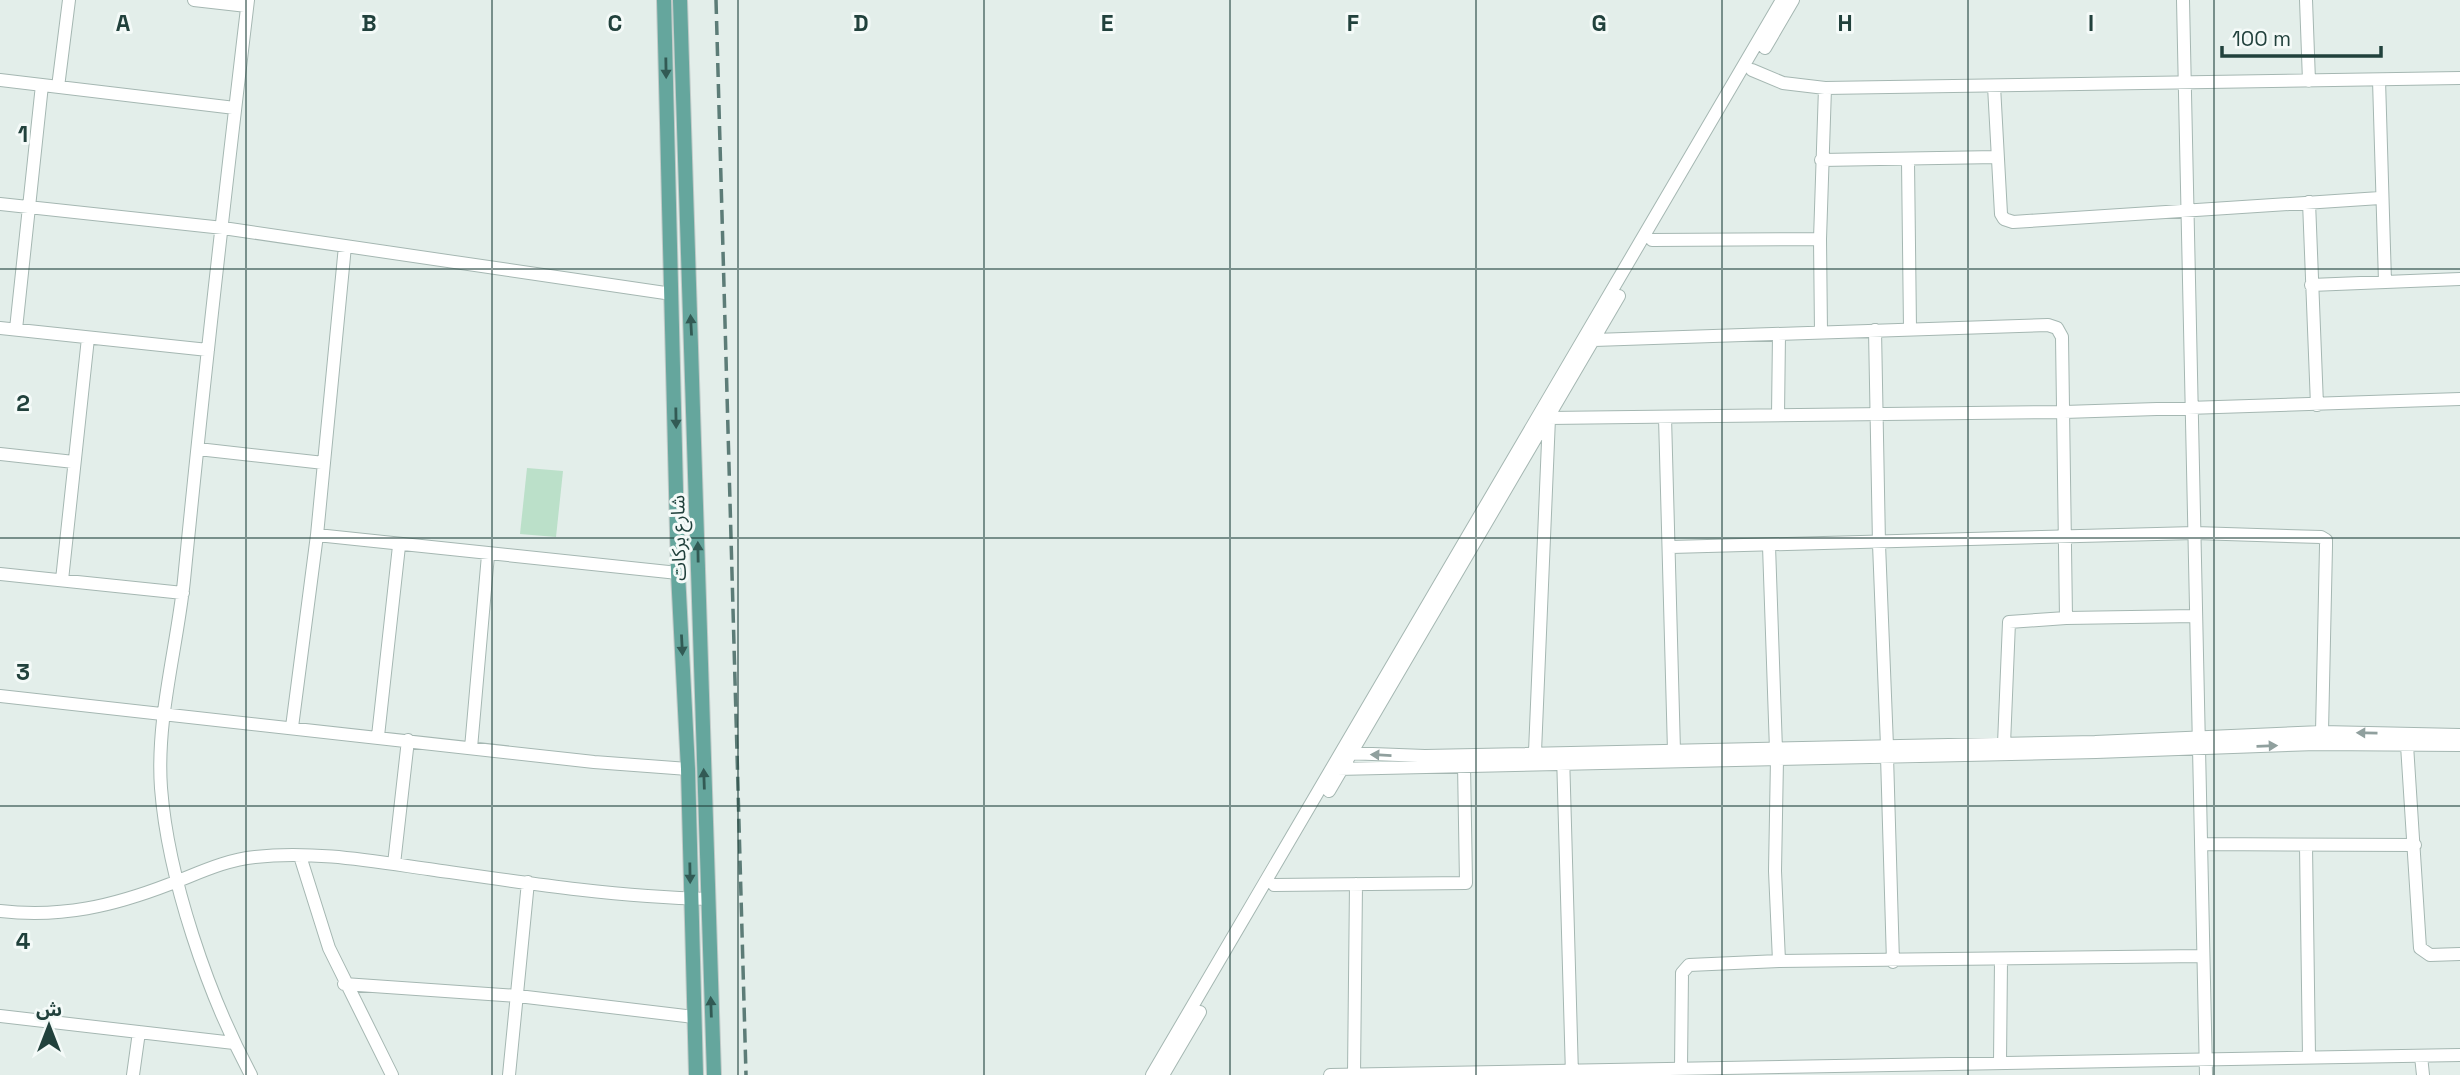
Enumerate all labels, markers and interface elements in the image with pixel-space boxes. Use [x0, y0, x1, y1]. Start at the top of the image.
text: A [116, 8, 131, 38]
text: B [361, 8, 377, 38]
text: C [608, 8, 622, 38]
text: D [853, 8, 869, 38]
text: E [1101, 8, 1113, 38]
text: F [1347, 8, 1359, 38]
text: G [1591, 8, 1607, 38]
text: H [1837, 8, 1853, 38]
text: I [2088, 8, 2094, 38]
scale bar [2222, 14, 2381, 58]
text: 100 m [2232, 25, 2291, 52]
one-way arrow [660, 57, 672, 79]
text: 1 [18, 119, 28, 149]
one-way arrow [685, 313, 696, 335]
text: 2 [16, 388, 30, 418]
one-way arrow [671, 407, 682, 429]
street label: شارع بركات [665, 495, 693, 581]
one-way arrow [692, 541, 704, 563]
one-way arrow [677, 635, 688, 657]
text: 3 [16, 657, 30, 687]
one-way arrow [2356, 727, 2378, 739]
one-way arrow [2257, 740, 2279, 751]
one-way arrow [1369, 749, 1391, 760]
one-way arrow [699, 768, 710, 790]
one-way arrow [685, 862, 696, 884]
text: 4 [16, 926, 31, 956]
north arrow [14, 991, 84, 1061]
one-way arrow [705, 996, 716, 1018]
text: ش [36, 997, 62, 1022]

